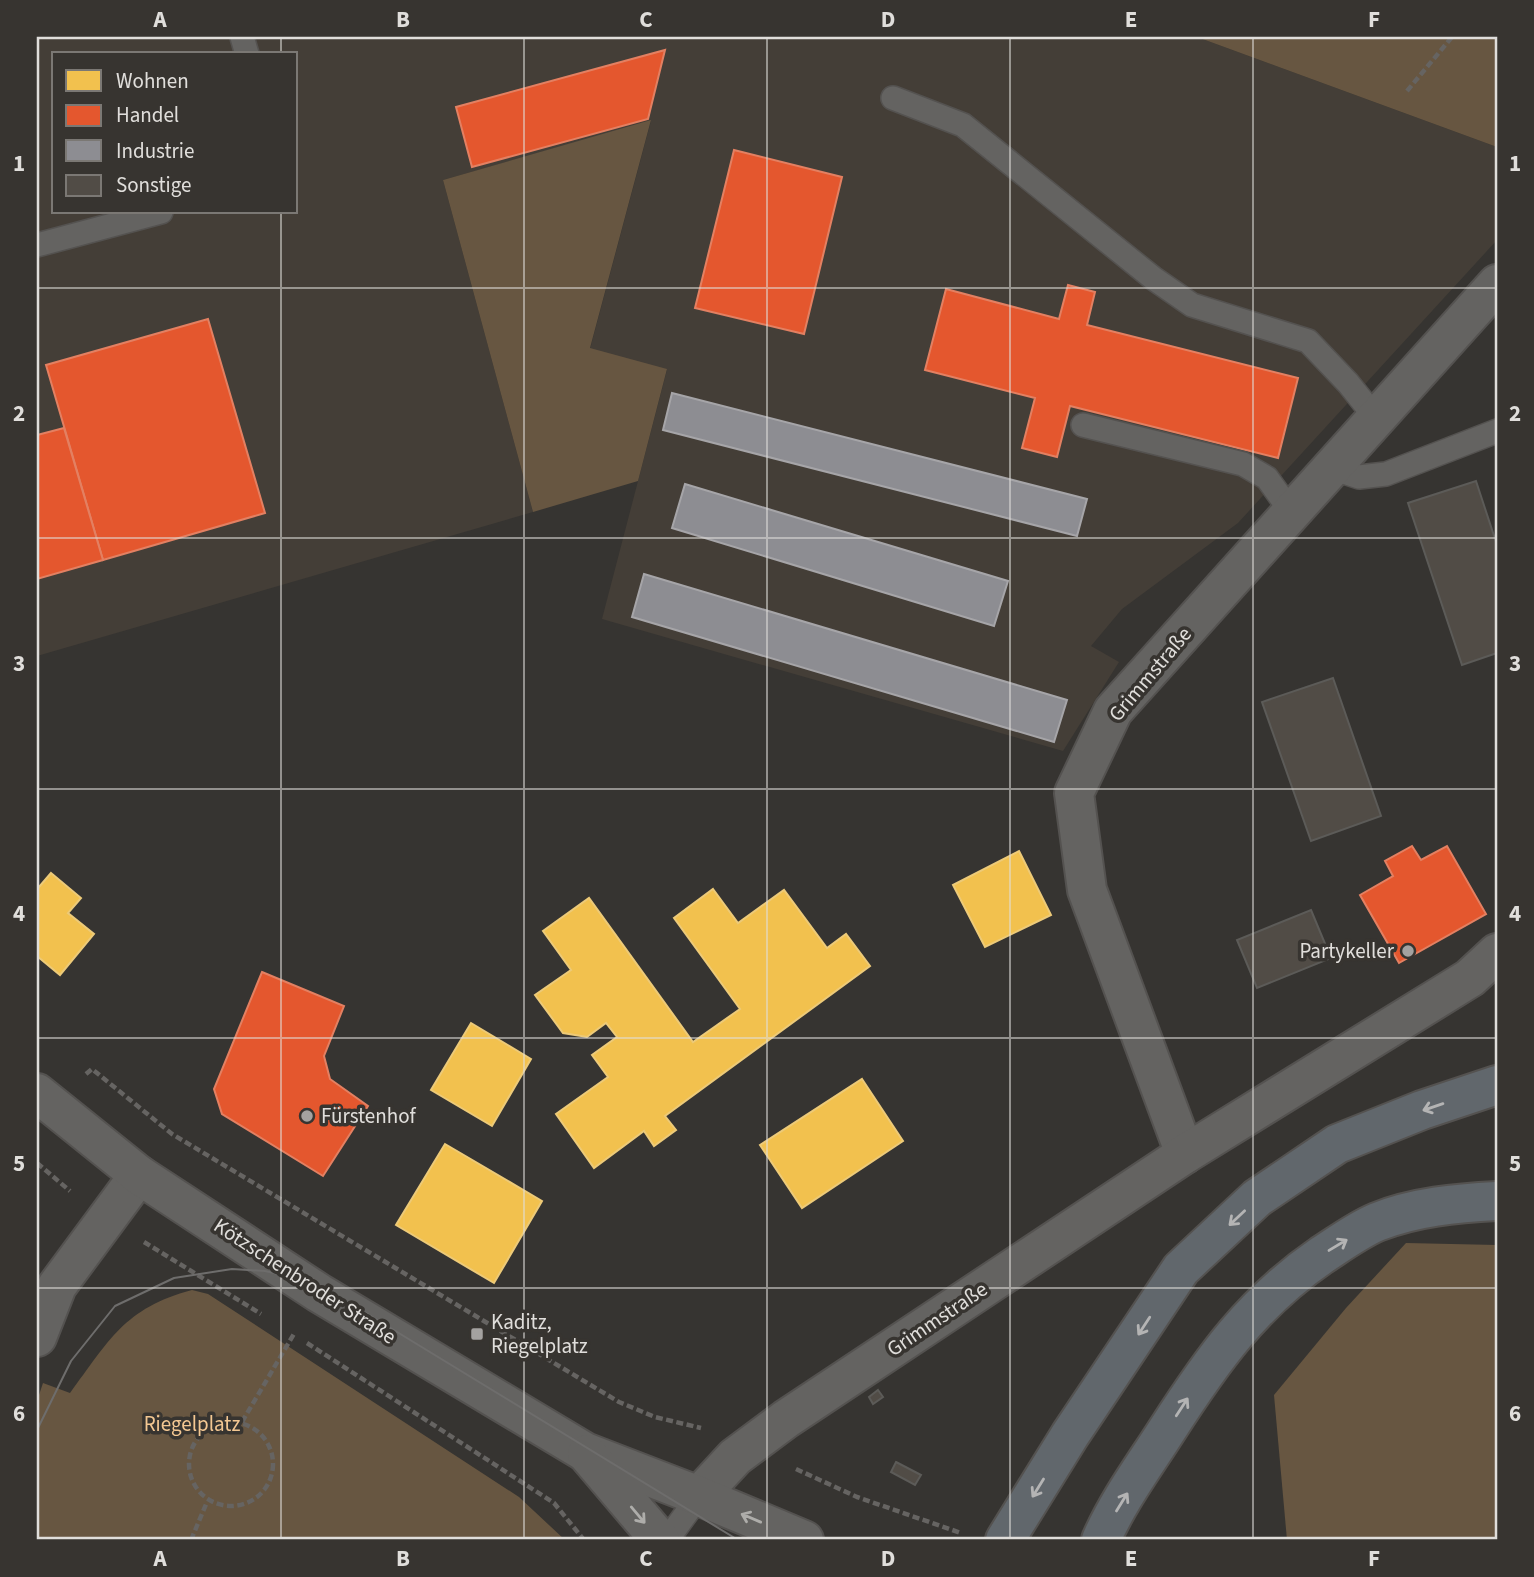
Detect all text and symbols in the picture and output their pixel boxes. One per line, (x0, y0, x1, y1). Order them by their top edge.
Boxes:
text: A (152, 3, 167, 36)
text: B (396, 3, 410, 36)
text: C (639, 3, 653, 36)
text: D (881, 3, 895, 36)
text: E (1125, 3, 1137, 36)
text: F (1368, 3, 1380, 36)
legend (52, 52, 298, 214)
text: Wohnen (116, 66, 189, 96)
text: Handel (116, 100, 179, 130)
text: Industrie (116, 136, 194, 166)
text: 1 (13, 147, 25, 180)
text: 1 (1509, 147, 1521, 180)
text: Sonstige (116, 170, 191, 200)
text: 2 (13, 397, 25, 430)
text: 2 (1509, 397, 1521, 430)
street label: Grimmstraße (1101, 620, 1199, 728)
text: 3 (13, 647, 25, 680)
text: 3 (1509, 647, 1521, 680)
text: 4 (13, 897, 25, 930)
text: 4 (1509, 897, 1521, 930)
place label: Partykeller (1299, 936, 1395, 966)
marker: Partykeller (1400, 943, 1416, 959)
place label: Fürstenhof (321, 1101, 417, 1131)
one-way arrow (1422, 1102, 1444, 1114)
marker: Fürstenhof (299, 1108, 315, 1124)
text: 5 (13, 1147, 25, 1180)
text: 5 (1509, 1147, 1521, 1180)
one-way arrow (1229, 1209, 1246, 1226)
street label: Kötzschenbroder Straße (208, 1211, 402, 1351)
one-way arrow (1328, 1237, 1348, 1251)
street label: Grimmstraße (881, 1274, 993, 1364)
place label: Kaditz, Riegelplatz (491, 1307, 588, 1361)
one-way arrow (1137, 1316, 1151, 1336)
marker: Kaditz, Riegelplatz (469, 1326, 485, 1342)
text: 6 (13, 1397, 25, 1430)
one-way arrow (1176, 1397, 1190, 1417)
text: 6 (1509, 1397, 1521, 1430)
park label: Riegelplatz (144, 1409, 240, 1439)
one-way arrow (1030, 1477, 1044, 1497)
one-way arrow (1116, 1492, 1130, 1512)
one-way arrow (630, 1506, 646, 1524)
one-way arrow (741, 1511, 763, 1524)
text: A (152, 1542, 167, 1575)
text: B (396, 1542, 410, 1575)
text: C (639, 1542, 653, 1575)
text: D (881, 1542, 895, 1575)
text: E (1125, 1542, 1137, 1575)
text: F (1368, 1542, 1380, 1575)

